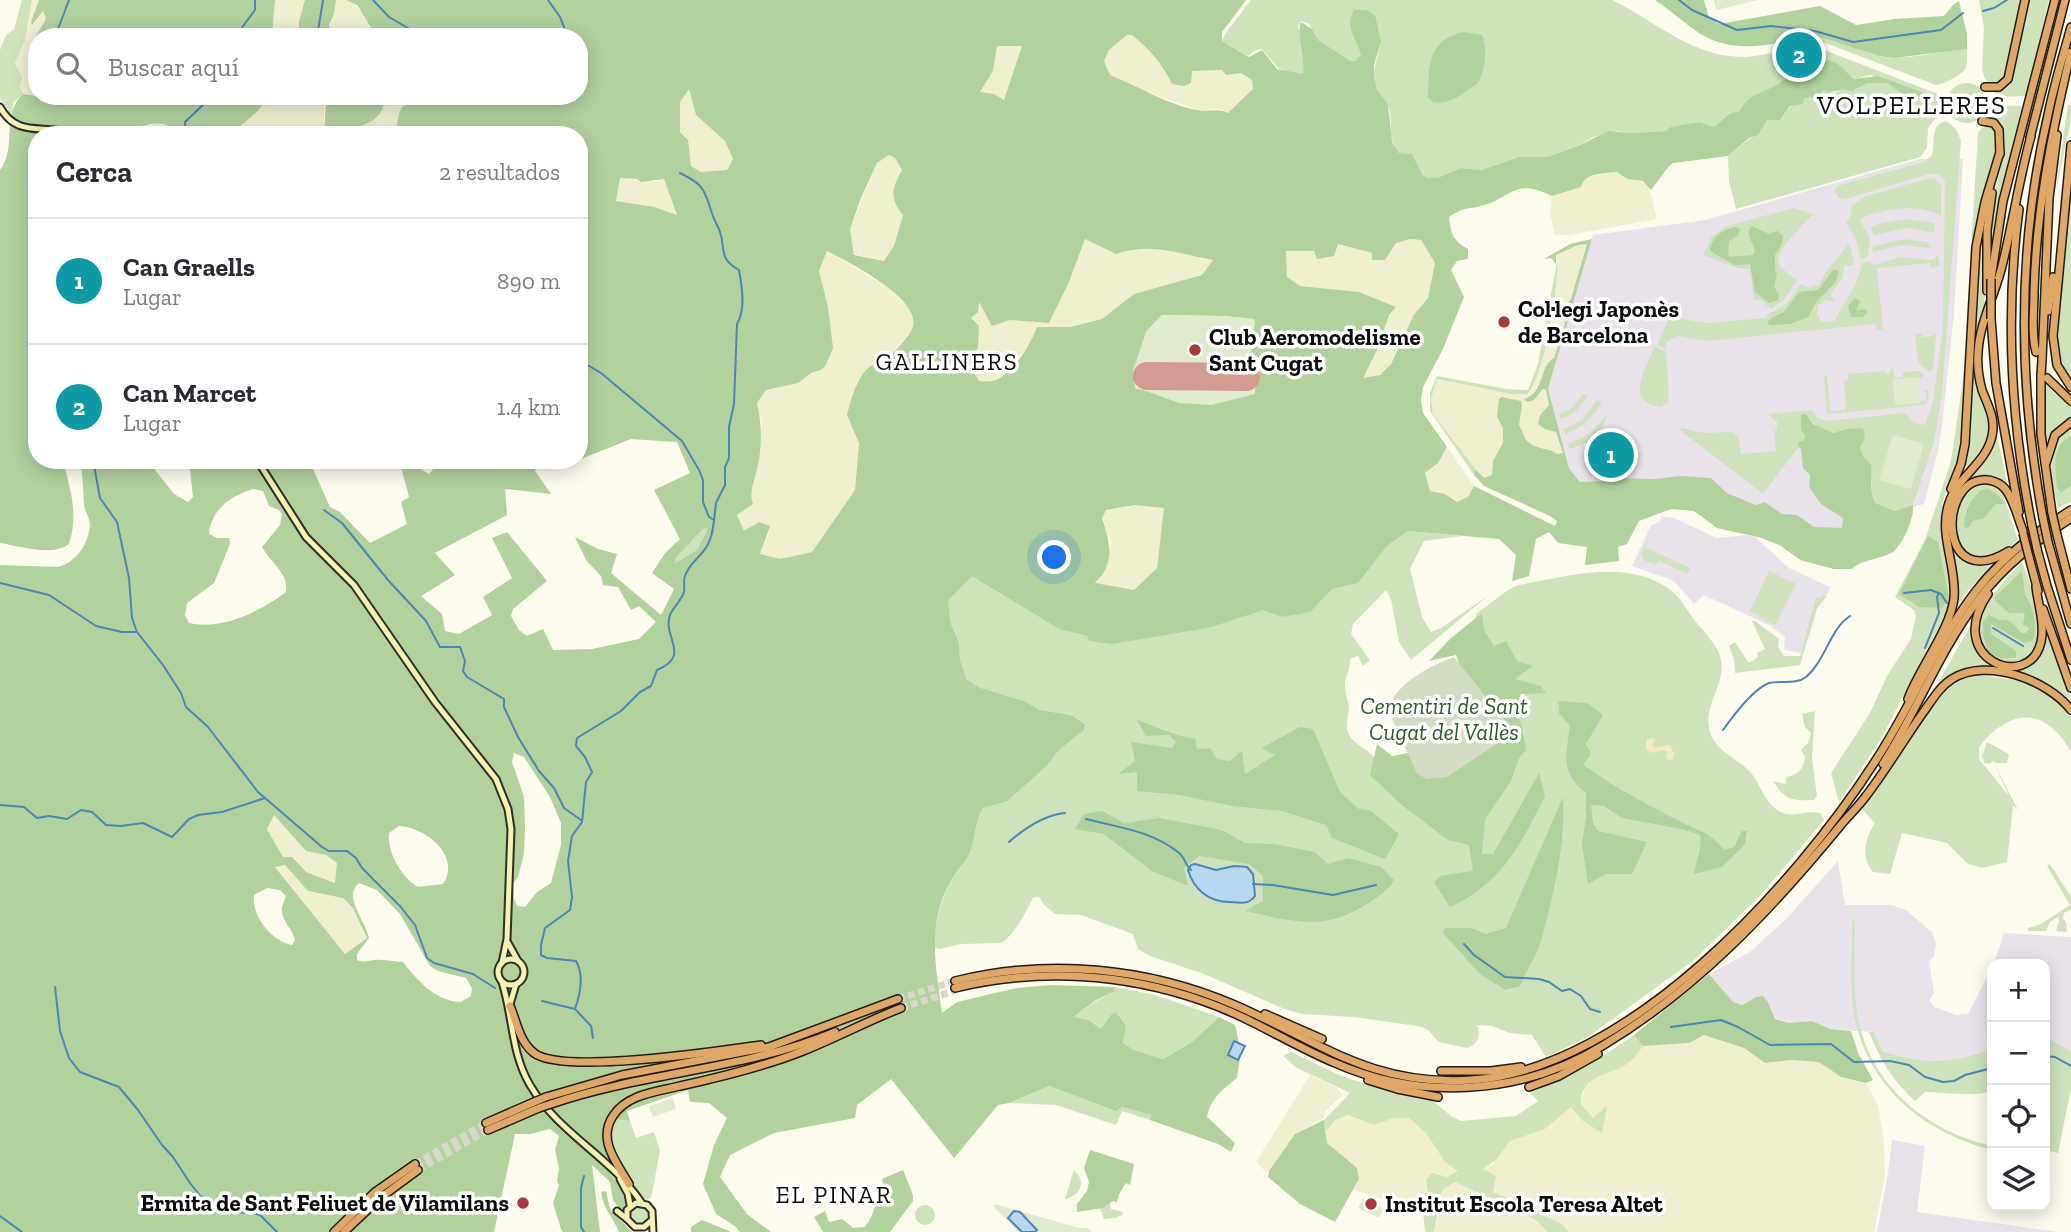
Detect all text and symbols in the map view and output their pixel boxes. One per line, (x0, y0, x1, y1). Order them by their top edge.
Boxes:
search box (28, 28, 588, 105)
pin: 2 (1776, 29, 1822, 81)
icon: search (52, 48, 90, 86)
text: Buscar aquí (108, 51, 239, 83)
district label: VOLPELLERES (1816, 89, 2007, 121)
text: Cerca (56, 154, 132, 190)
text: 2 resultados (439, 158, 560, 186)
text: Can Graells (123, 251, 255, 283)
text: 1 (74, 267, 84, 295)
text: 890 m (497, 267, 560, 295)
text: Lugar (123, 283, 182, 311)
place label: Col·legi Japonès de Barcelona (1518, 295, 1679, 349)
marker: Col·legi Japonès de Barcelona (1496, 314, 1512, 330)
place label: Club Aeromodelisme Sant Cugat (1209, 323, 1421, 377)
marker: Club Aeromodelisme Sant Cugat (1187, 342, 1203, 358)
district label: GALLINERS (875, 347, 1019, 376)
text: Can Marcet (123, 377, 256, 409)
text: 2 (73, 393, 85, 421)
text: 1.4 km (497, 393, 560, 421)
text: Lugar (123, 409, 182, 437)
pin: 1 (1588, 429, 1634, 481)
your location (1037, 540, 1071, 574)
park label: Cementiri de Sant Cugat del Vallès (1360, 692, 1528, 746)
map controls (1987, 959, 2050, 1211)
button: + (1987, 959, 2050, 1022)
button: − (1987, 1022, 2050, 1085)
button: locate (1987, 1085, 2050, 1148)
button: layers (1987, 1148, 2050, 1211)
district label: EL PINAR (776, 1180, 893, 1209)
place label: Ermita de Sant Feliuet de Vilamilans (140, 1189, 509, 1217)
place label: Institut Escola Teresa Altet (1385, 1190, 1664, 1218)
marker: Ermita de Sant Feliuet de Vilamilans (515, 1195, 531, 1211)
marker: Institut Escola Teresa Altet (1363, 1196, 1379, 1212)

